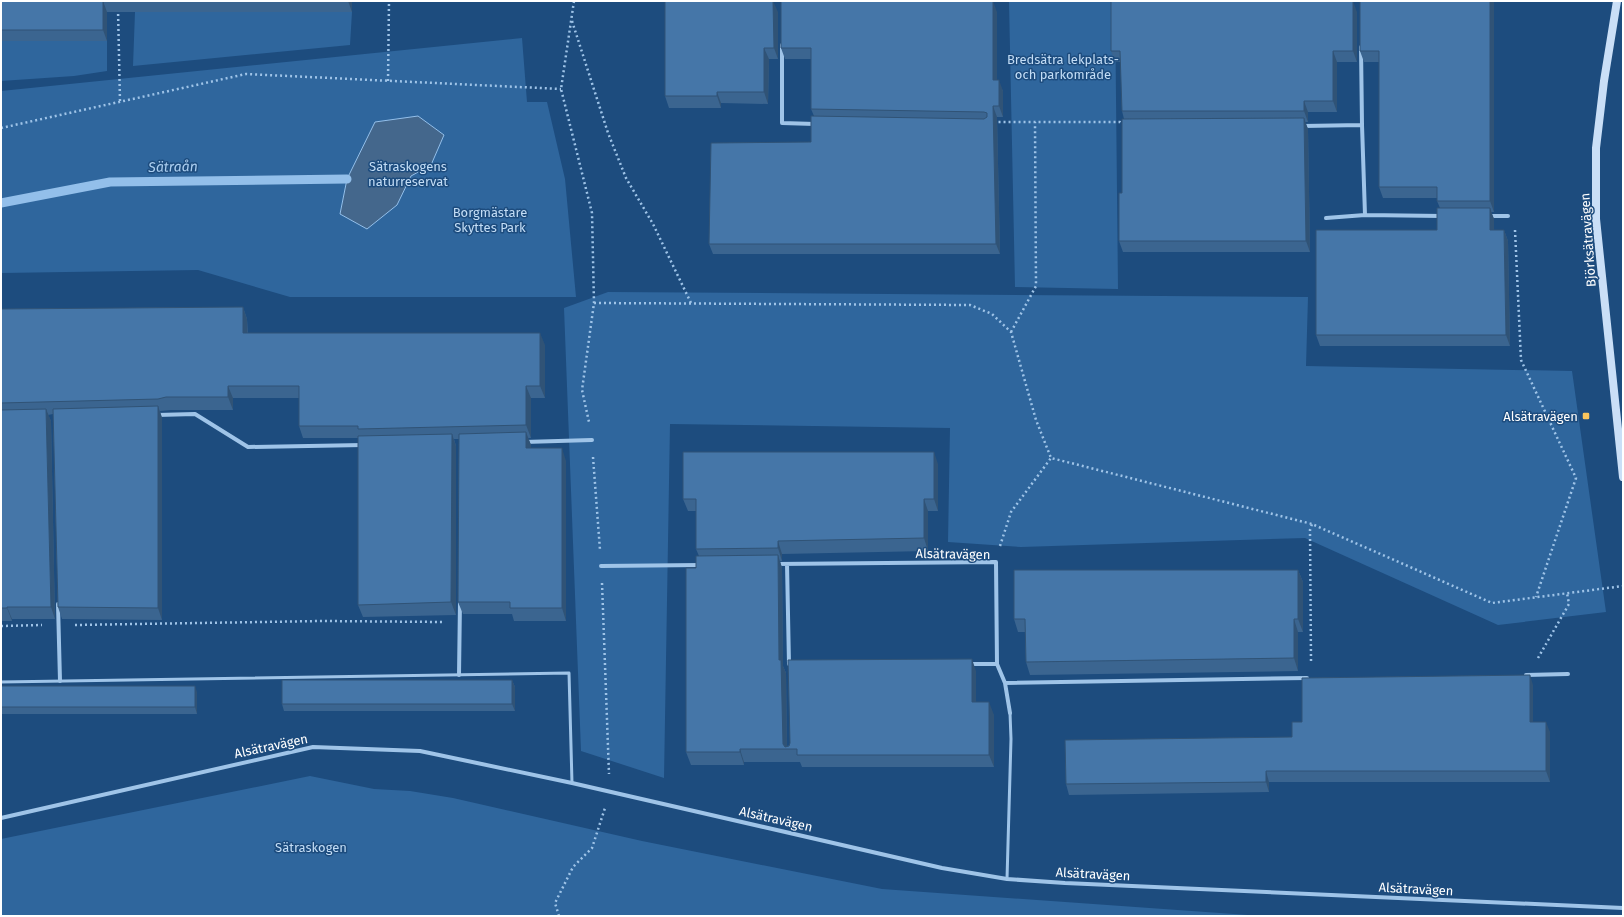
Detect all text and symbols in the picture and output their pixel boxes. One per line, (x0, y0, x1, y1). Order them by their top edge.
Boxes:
park label: Bredsätra lekplats- och parkområde (1007, 52, 1119, 82)
water label: Sätraån (147, 158, 198, 176)
park label: Sätraskogens naturreservat (368, 159, 448, 189)
street label: Björksätravägen (1577, 192, 1599, 288)
park label: Borgmästare Skyttes Park (453, 205, 527, 235)
place label: Alsätravägen (1503, 409, 1578, 424)
marker: Alsätravägen (1581, 411, 1591, 421)
street label: Alsätravägen (915, 546, 991, 562)
street label: Alsätravägen (233, 731, 309, 761)
street label: Alsätravägen (738, 803, 814, 835)
park label: Sätraskogen (275, 840, 347, 855)
street label: Alsätravägen (1055, 865, 1131, 883)
street label: Alsätravägen (1378, 880, 1454, 898)

